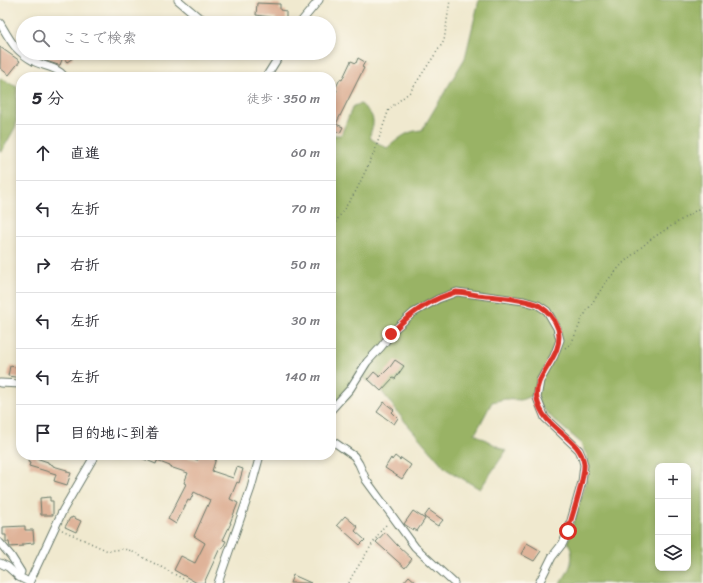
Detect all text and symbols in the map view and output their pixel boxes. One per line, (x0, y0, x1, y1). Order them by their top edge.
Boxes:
search box (16, 16, 336, 60)
text: ここで検索 (62, 25, 137, 51)
icon: search (30, 27, 52, 49)
text: 5 分 (32, 83, 64, 113)
text: 徒歩 · 350 m (247, 87, 320, 110)
text: 直進 (70, 140, 100, 166)
text: 60 m (291, 141, 320, 164)
icon: ahead (32, 142, 54, 164)
text: 左折 (70, 196, 100, 222)
text: 70 m (291, 197, 320, 220)
icon: left (32, 198, 54, 220)
text: 右折 (70, 252, 100, 278)
text: 50 m (290, 253, 320, 276)
icon: right (32, 254, 54, 276)
text: 左折 (70, 308, 100, 334)
text: 30 m (291, 309, 320, 332)
icon: left (32, 310, 54, 332)
route end (382, 325, 400, 343)
text: 左折 (70, 364, 100, 390)
text: 140 m (285, 365, 320, 388)
icon: left (32, 366, 54, 388)
text: 目的地に到着 (70, 420, 160, 446)
icon: arrive (32, 422, 54, 444)
map controls (655, 463, 691, 571)
button: + (655, 463, 691, 499)
button: − (655, 499, 691, 535)
route start (559, 522, 577, 540)
button: layers (655, 535, 691, 571)

